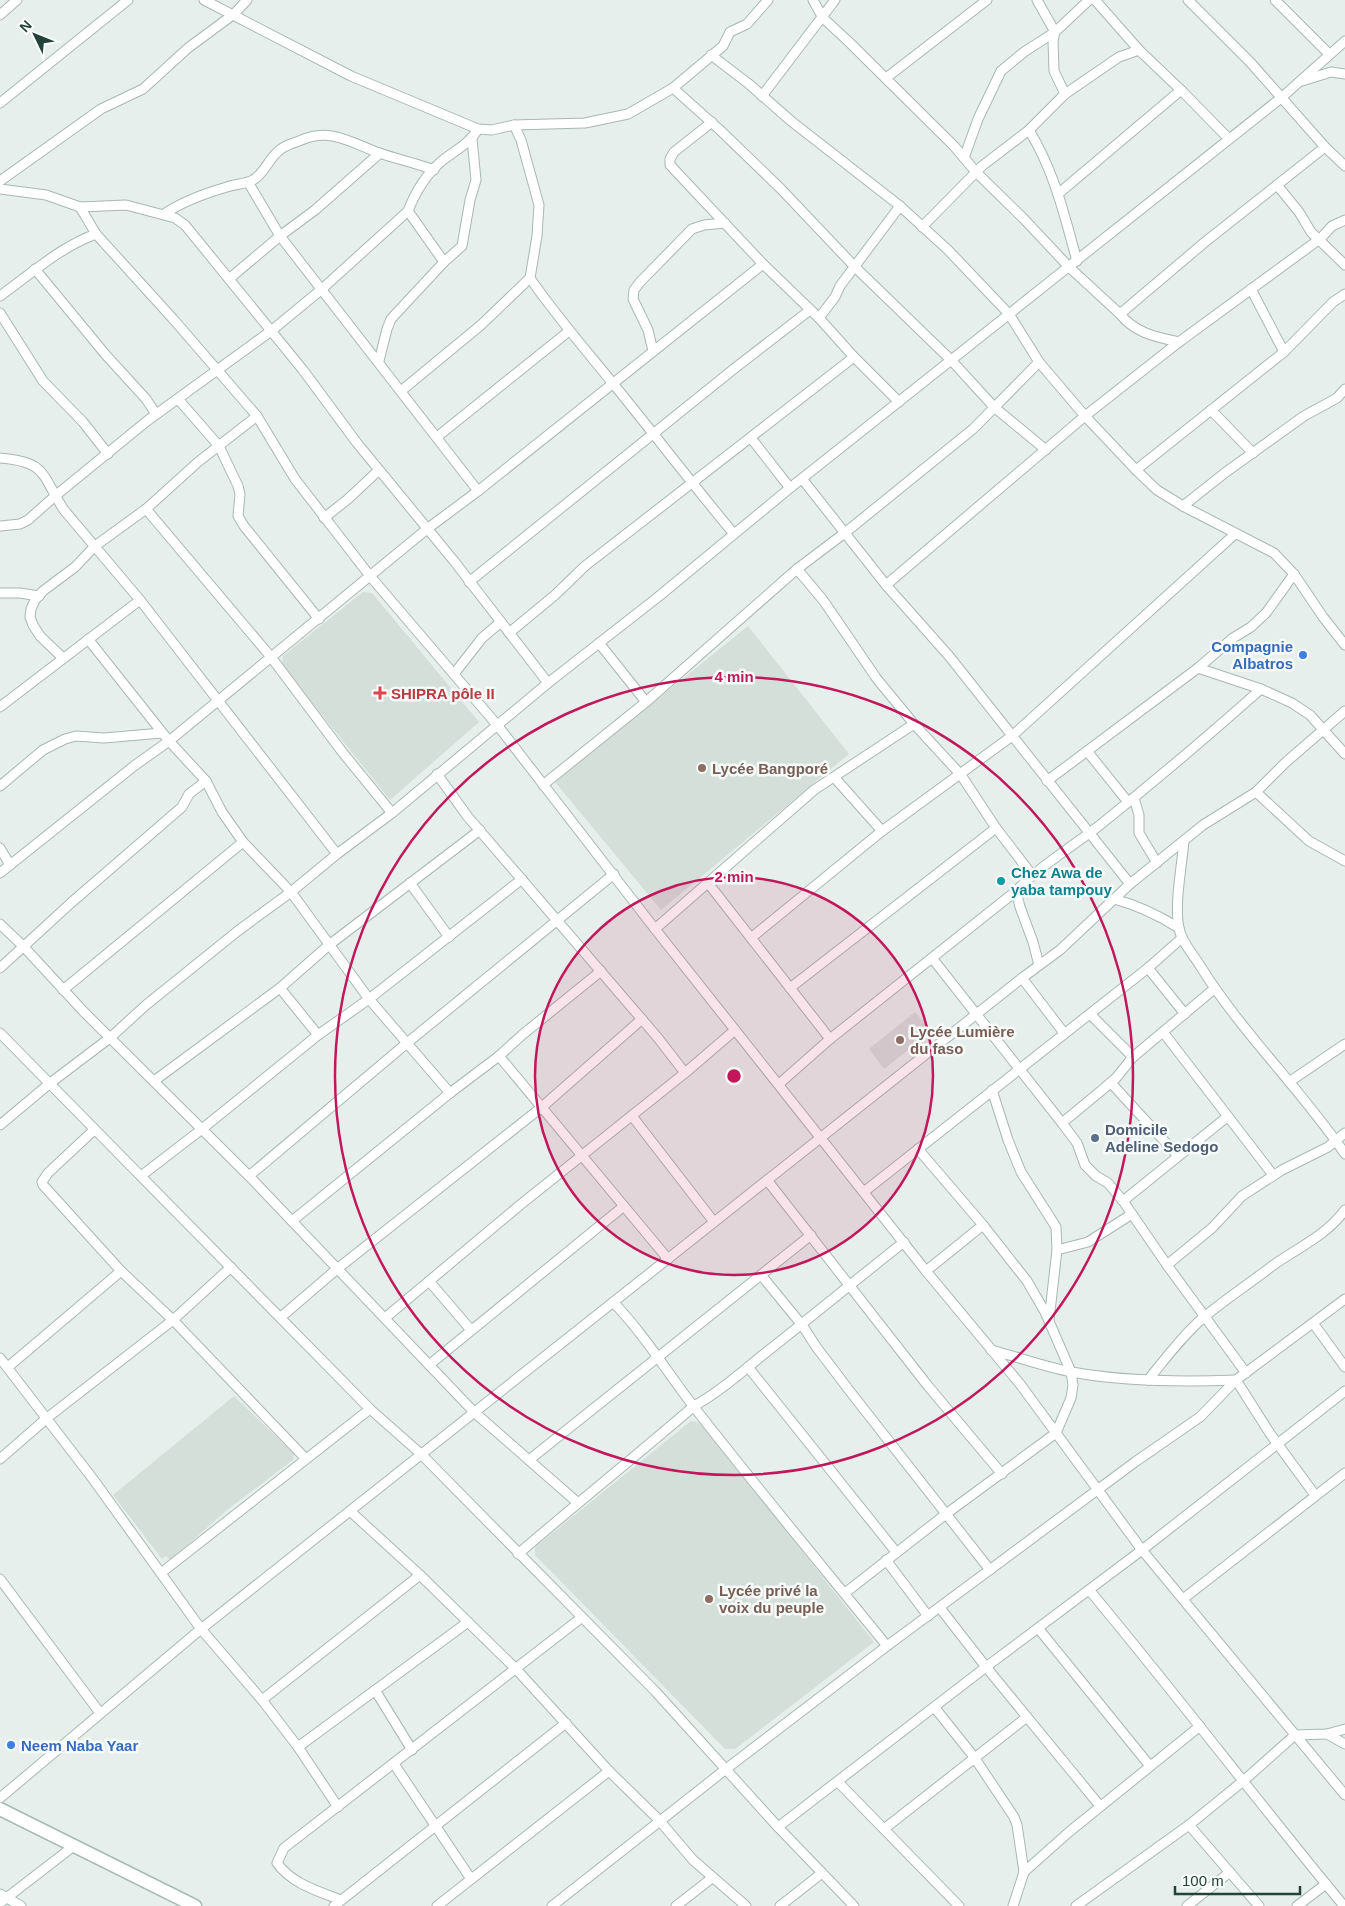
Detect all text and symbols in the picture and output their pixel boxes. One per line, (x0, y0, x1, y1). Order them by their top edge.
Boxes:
north arrow (10, 10, 60, 60)
text: N (16, 17, 35, 35)
place label: Compagnie Albatros (1211, 638, 1293, 672)
marker: Compagnie Albatros (1297, 649, 1309, 661)
text: 4 min (714, 668, 754, 685)
place label: SHIPRA pôle II (391, 685, 495, 702)
marker: SHIPRA pôle II (373, 686, 387, 700)
place label: Lycée Bangporé (712, 760, 828, 777)
marker: Lycée Bangporé (696, 762, 708, 774)
place label: Chez Awa de yaba tampouy (1011, 864, 1113, 898)
text: 2 min (714, 868, 754, 885)
marker: Chez Awa de yaba tampouy (995, 875, 1007, 887)
place label: Lycée Lumière du faso (910, 1023, 1015, 1057)
marker: Lycée Lumière du faso (894, 1034, 906, 1046)
centre of rings (725, 1067, 743, 1085)
place label: Domicile Adeline Sedogo (1105, 1121, 1218, 1155)
marker: Domicile Adeline Sedogo (1089, 1132, 1101, 1144)
place label: Lycée privé la voix du peuple (719, 1582, 824, 1616)
marker: Lycée privé la voix du peuple (703, 1593, 715, 1605)
place label: Neem Naba Yaar (21, 1737, 138, 1754)
marker: Neem Naba Yaar (5, 1739, 17, 1751)
scale bar (1175, 1864, 1300, 1896)
text: 100 m (1182, 1872, 1224, 1889)

